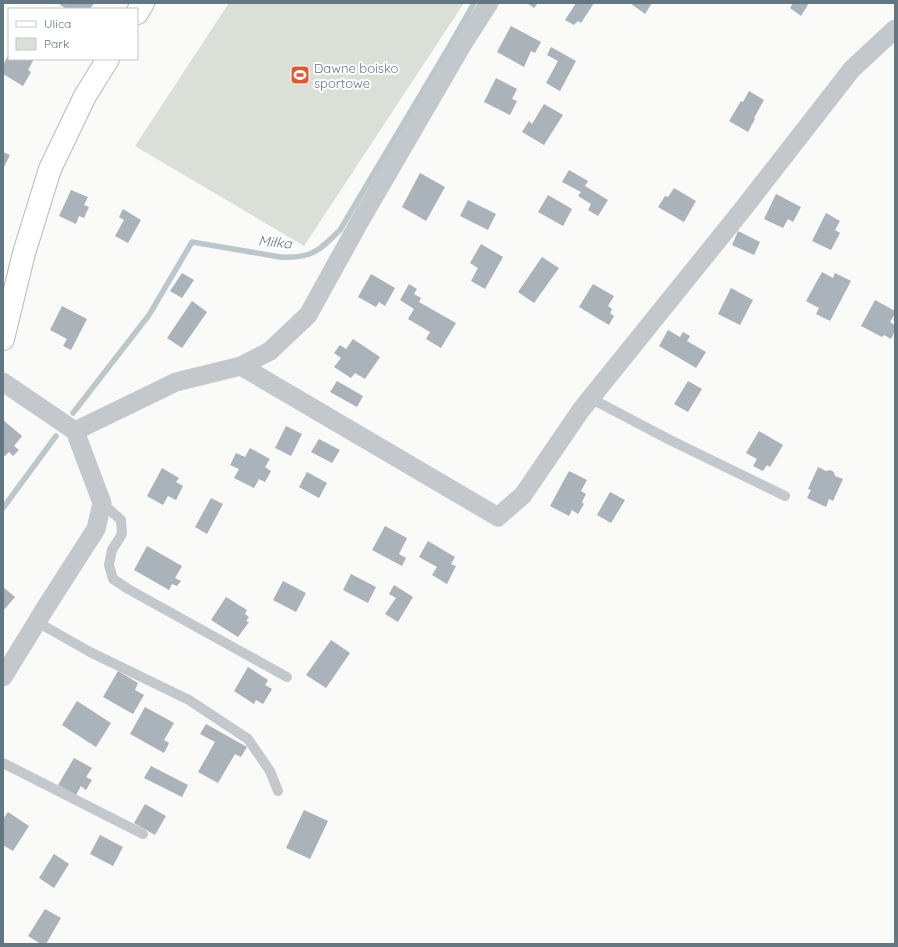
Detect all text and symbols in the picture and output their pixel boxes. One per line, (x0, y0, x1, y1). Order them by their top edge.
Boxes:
legend (8, 8, 138, 60)
text: Ulica (44, 16, 71, 31)
text: Park (44, 36, 69, 51)
place label: Dawne boisko sportowe (314, 60, 399, 91)
sports icon: Dawne boisko sportowe (289, 64, 311, 86)
water label: Miłka (257, 231, 294, 253)

